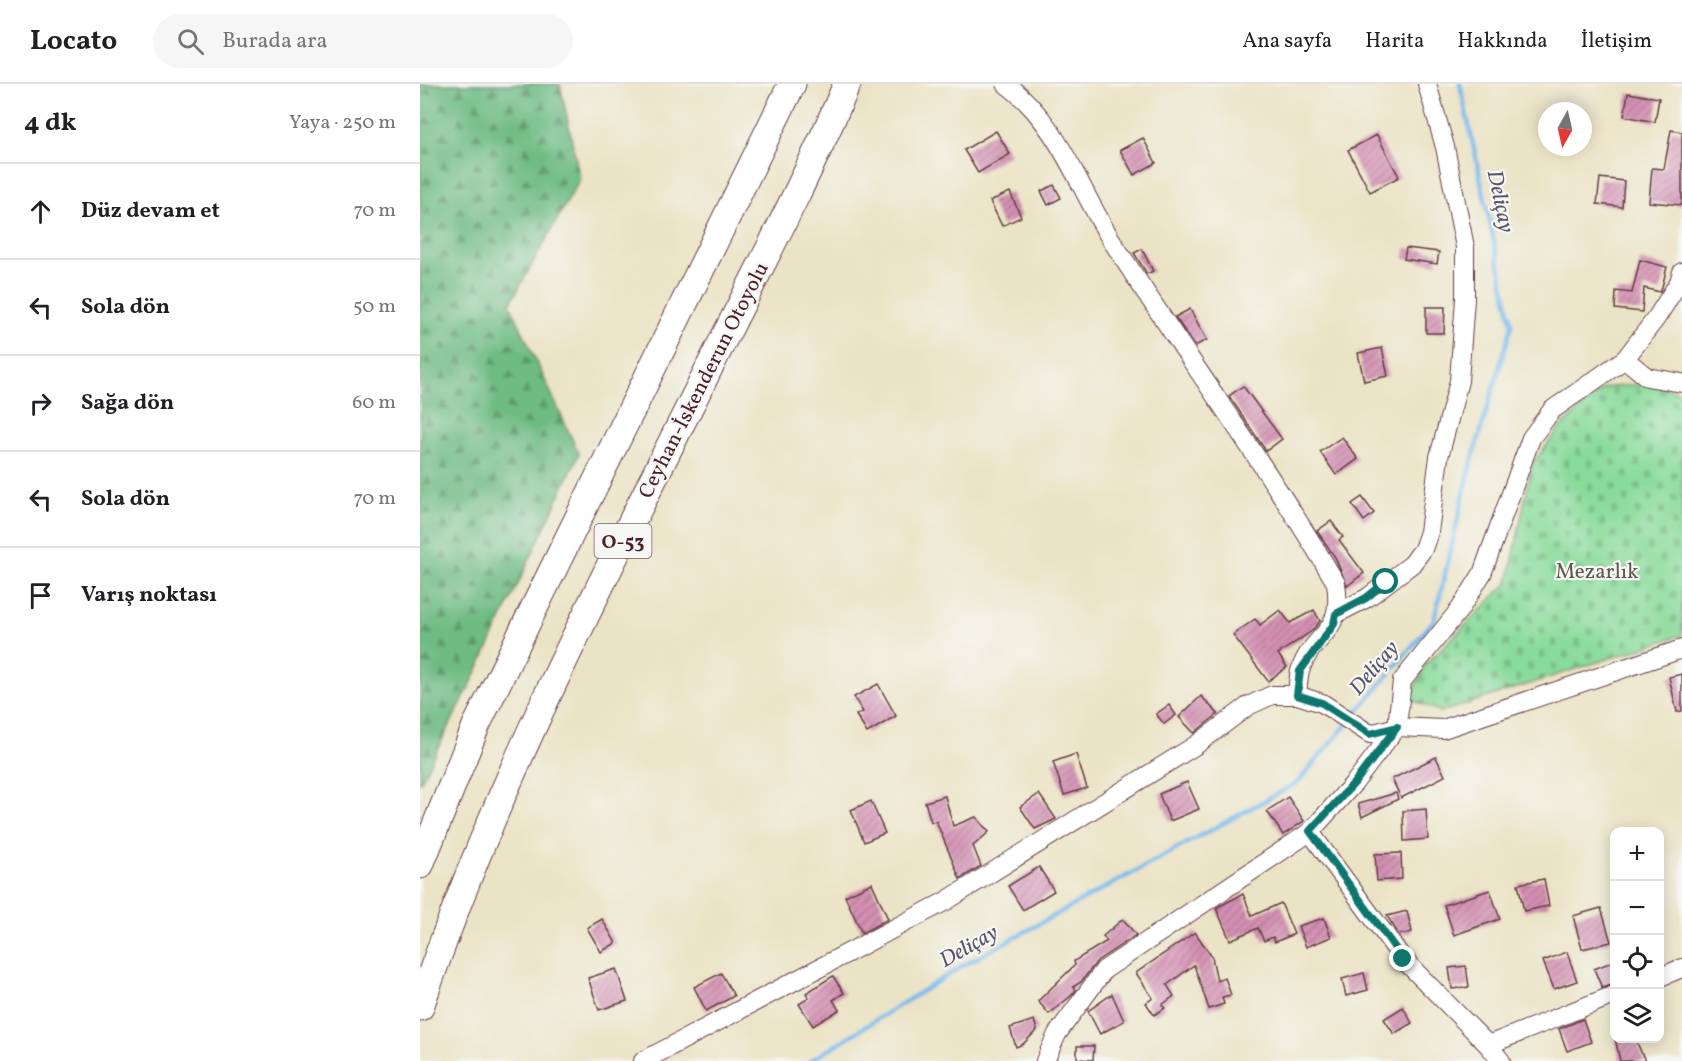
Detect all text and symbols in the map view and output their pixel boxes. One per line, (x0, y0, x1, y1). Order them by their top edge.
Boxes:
search box (153, 14, 573, 68)
text: Locato (30, 22, 117, 61)
icon: search (174, 25, 207, 58)
text: Burada ara (222, 26, 327, 57)
text: Ana sayfa (1242, 27, 1332, 56)
text: Harita (1365, 27, 1424, 56)
text: Hakkında (1457, 27, 1548, 56)
text: İletişim (1581, 27, 1652, 56)
north arrow (1538, 102, 1592, 156)
text: 4 dk (24, 105, 77, 141)
text: Yaya · 250 m (289, 109, 396, 137)
water label: Deliçay (1478, 167, 1521, 236)
icon: ahead (24, 195, 57, 228)
text: Düz devam et (81, 196, 220, 227)
text: 70 m (353, 197, 396, 225)
street label: Ceyhan-İskenderun Otoyolu (632, 258, 777, 504)
icon: left (24, 291, 57, 324)
text: Sola dön (81, 292, 170, 323)
text: 50 m (353, 293, 396, 321)
icon: right (24, 387, 57, 420)
text: Sağa dön (81, 388, 174, 419)
text: 60 m (352, 389, 396, 417)
icon: left (24, 483, 57, 516)
text: Sola dön (81, 484, 170, 515)
text: 70 m (353, 485, 396, 513)
road number: O-53 (594, 524, 652, 558)
park label: Mezarlık (1556, 558, 1639, 587)
route start (1372, 568, 1398, 594)
icon: arrive (24, 579, 57, 612)
text: Varış noktası (81, 580, 217, 611)
water label: Deliçay (1343, 634, 1407, 703)
map controls (1610, 827, 1664, 1043)
button: + (1610, 827, 1664, 881)
button: − (1610, 881, 1664, 935)
water label: Deliçay (934, 918, 1005, 976)
button: locate (1610, 935, 1664, 989)
route end (1389, 945, 1415, 971)
button: layers (1610, 989, 1664, 1043)

